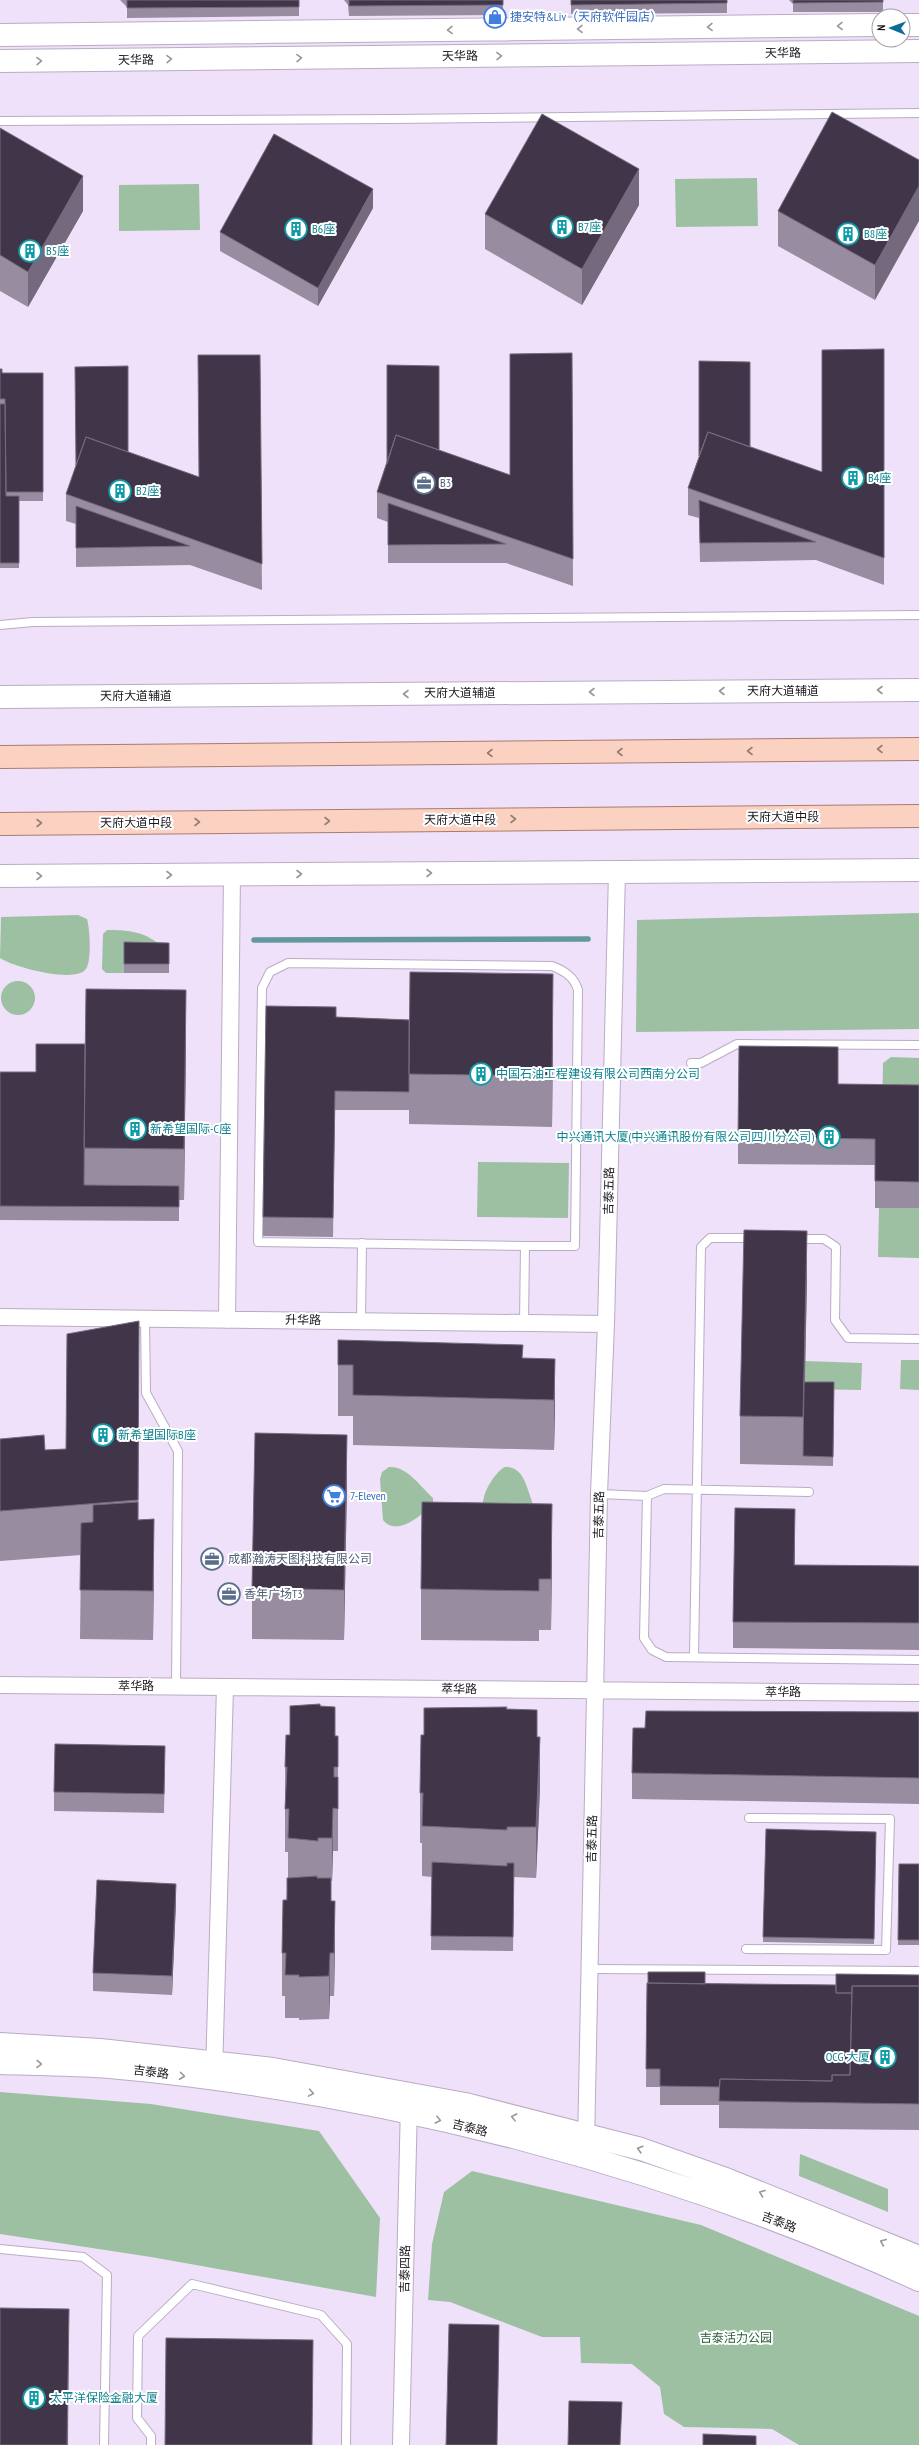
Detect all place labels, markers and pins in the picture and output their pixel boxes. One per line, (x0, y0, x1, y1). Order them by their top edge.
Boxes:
shop icon: 捷安特&Liv（天府软件园店） (482, 4, 508, 30)
place label: 捷安特&Liv（天府软件园店） (510, 9, 662, 24)
building icon: B7座 (549, 214, 575, 240)
building icon: B6座 (283, 216, 309, 242)
place label: B7座 (578, 219, 601, 234)
place label: B6座 (312, 221, 335, 236)
building icon: B8座 (835, 221, 861, 247)
place label: B8座 (864, 226, 887, 241)
building icon: B5座 (17, 238, 43, 264)
place label: B5座 (46, 243, 69, 258)
building icon: B4座 (840, 465, 866, 491)
office icon: B3 (411, 470, 437, 496)
place label: B4座 (868, 470, 891, 485)
place label: B3 (440, 475, 451, 490)
building icon: B2座 (107, 478, 133, 504)
place label: B2座 (136, 483, 159, 498)
building icon: 中国石油工程建设有限公司西南分公司 (468, 1061, 494, 1087)
place label: 中国石油工程建设有限公司西南分公司 (496, 1066, 700, 1081)
building icon: 新希望国际-C座 (122, 1116, 148, 1142)
place label: 新希望国际-C座 (150, 1121, 231, 1136)
building icon: 中兴通讯大厦(中兴通讯股份有限公司四川分公司) (816, 1124, 842, 1150)
place label: 中兴通讯大厦(中兴通讯股份有限公司四川分公司) (556, 1129, 814, 1144)
building icon: 新希望国际B座 (90, 1422, 116, 1448)
place label: 新希望国际B座 (118, 1427, 196, 1442)
supermarket icon: 7-Eleven (321, 1483, 347, 1509)
place label: 7-Eleven (350, 1488, 386, 1503)
office icon: 成都瀚涛天图科技有限公司 (199, 1546, 225, 1572)
place label: 成都瀚涛天图科技有限公司 (228, 1551, 372, 1566)
office icon: 香年广场T3 (216, 1581, 242, 1607)
place label: 香年广场T3 (244, 1586, 303, 1601)
building icon: OCG 大厦 (872, 2044, 898, 2070)
place label: OCG 大厦 (826, 2049, 870, 2064)
building icon: 太平洋保险金融大厦 (21, 2385, 47, 2411)
place label: 太平洋保险金融大厦 (50, 2390, 158, 2405)

